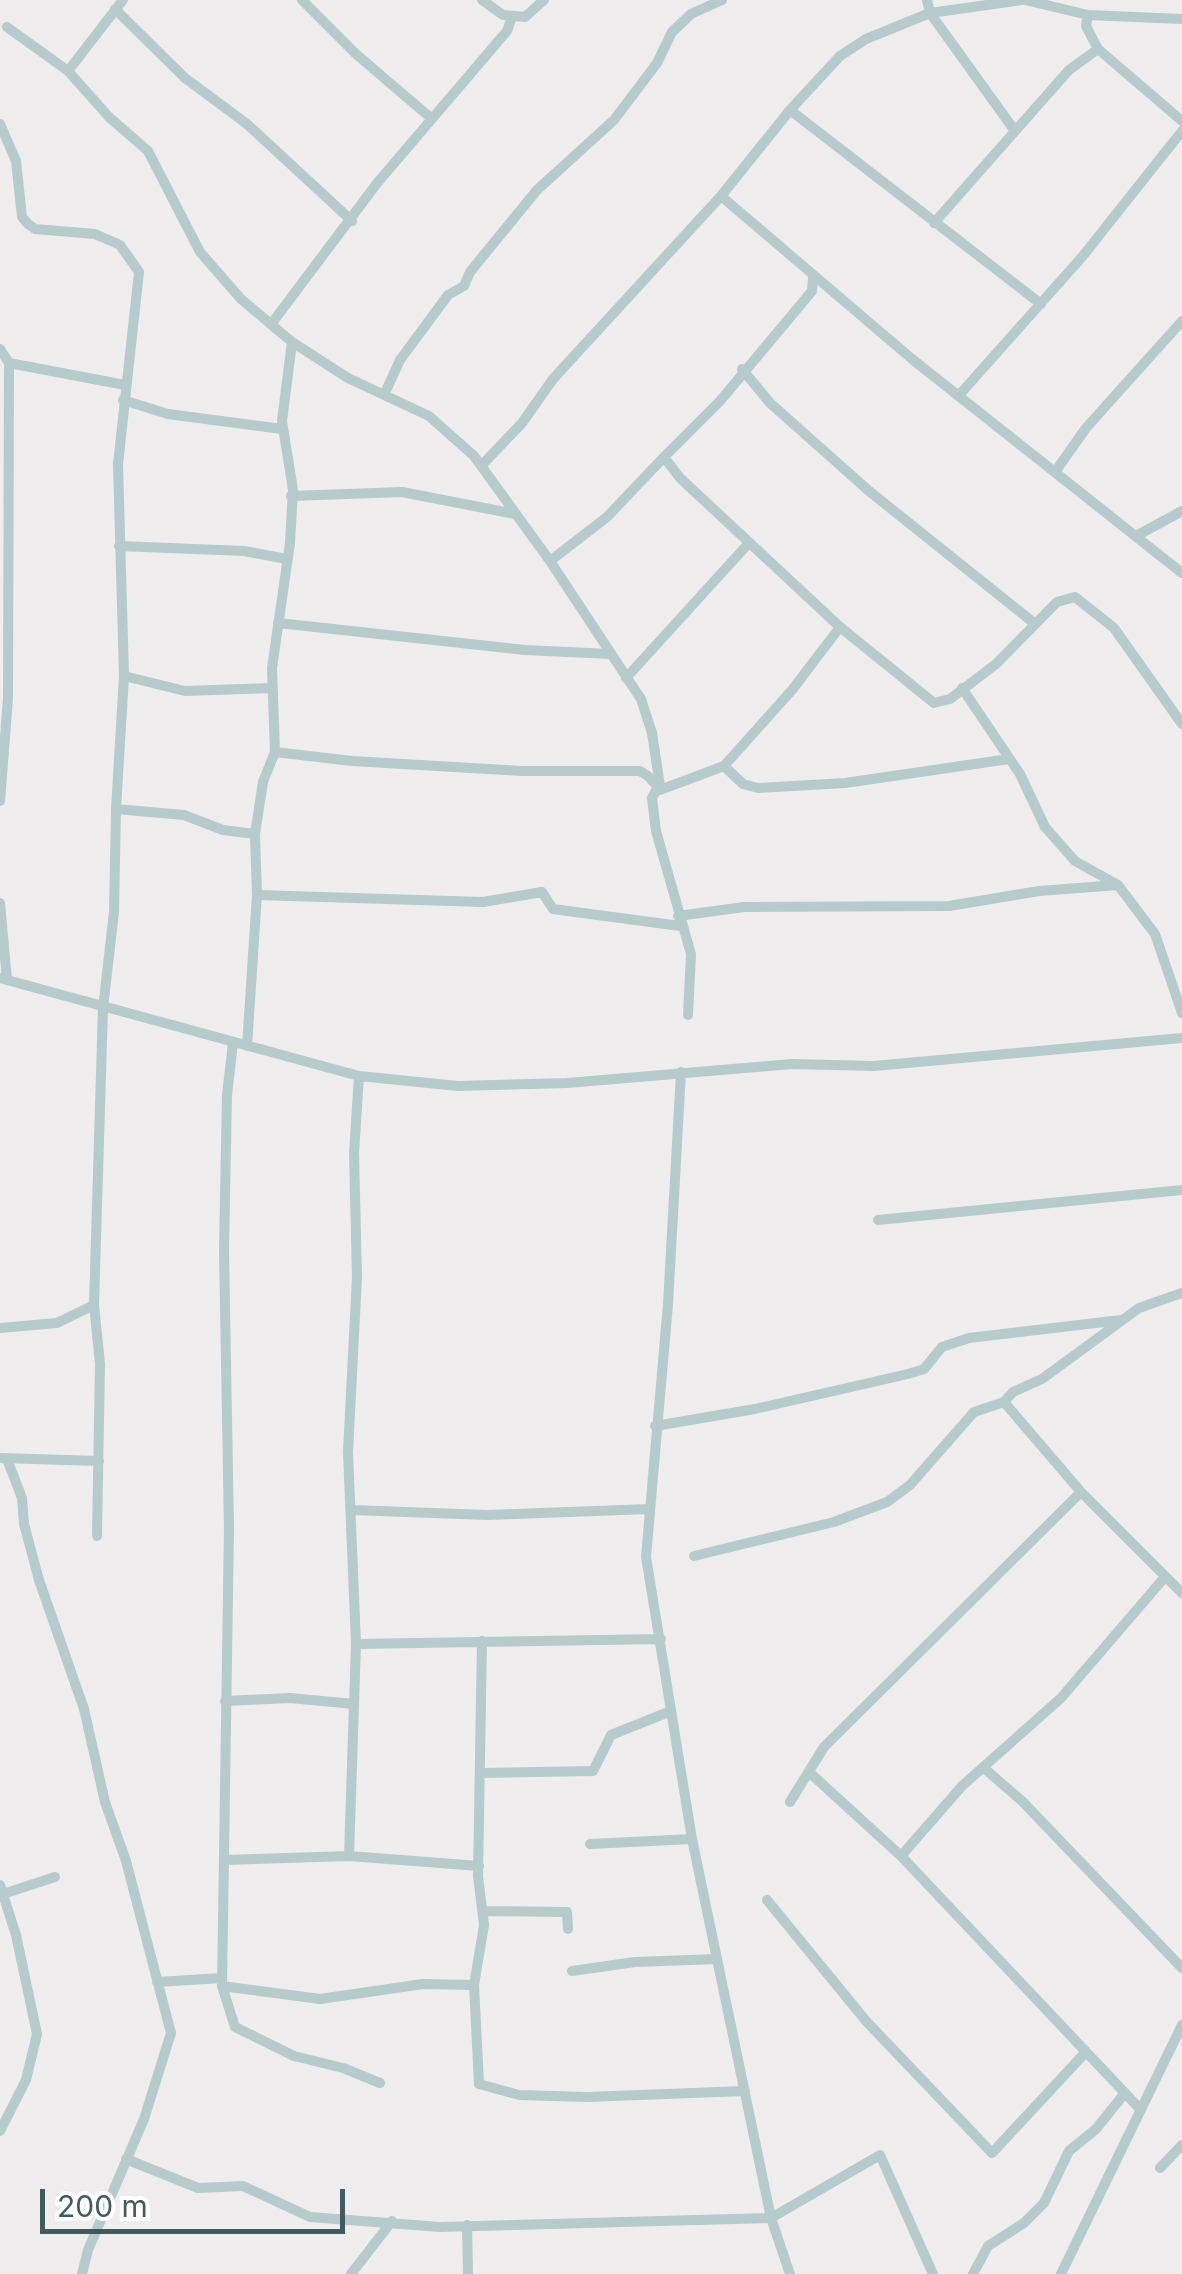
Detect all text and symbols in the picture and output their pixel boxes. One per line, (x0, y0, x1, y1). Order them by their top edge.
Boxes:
scale bar (45, 2169, 350, 2231)
text: 200 m (57, 2188, 148, 2224)

